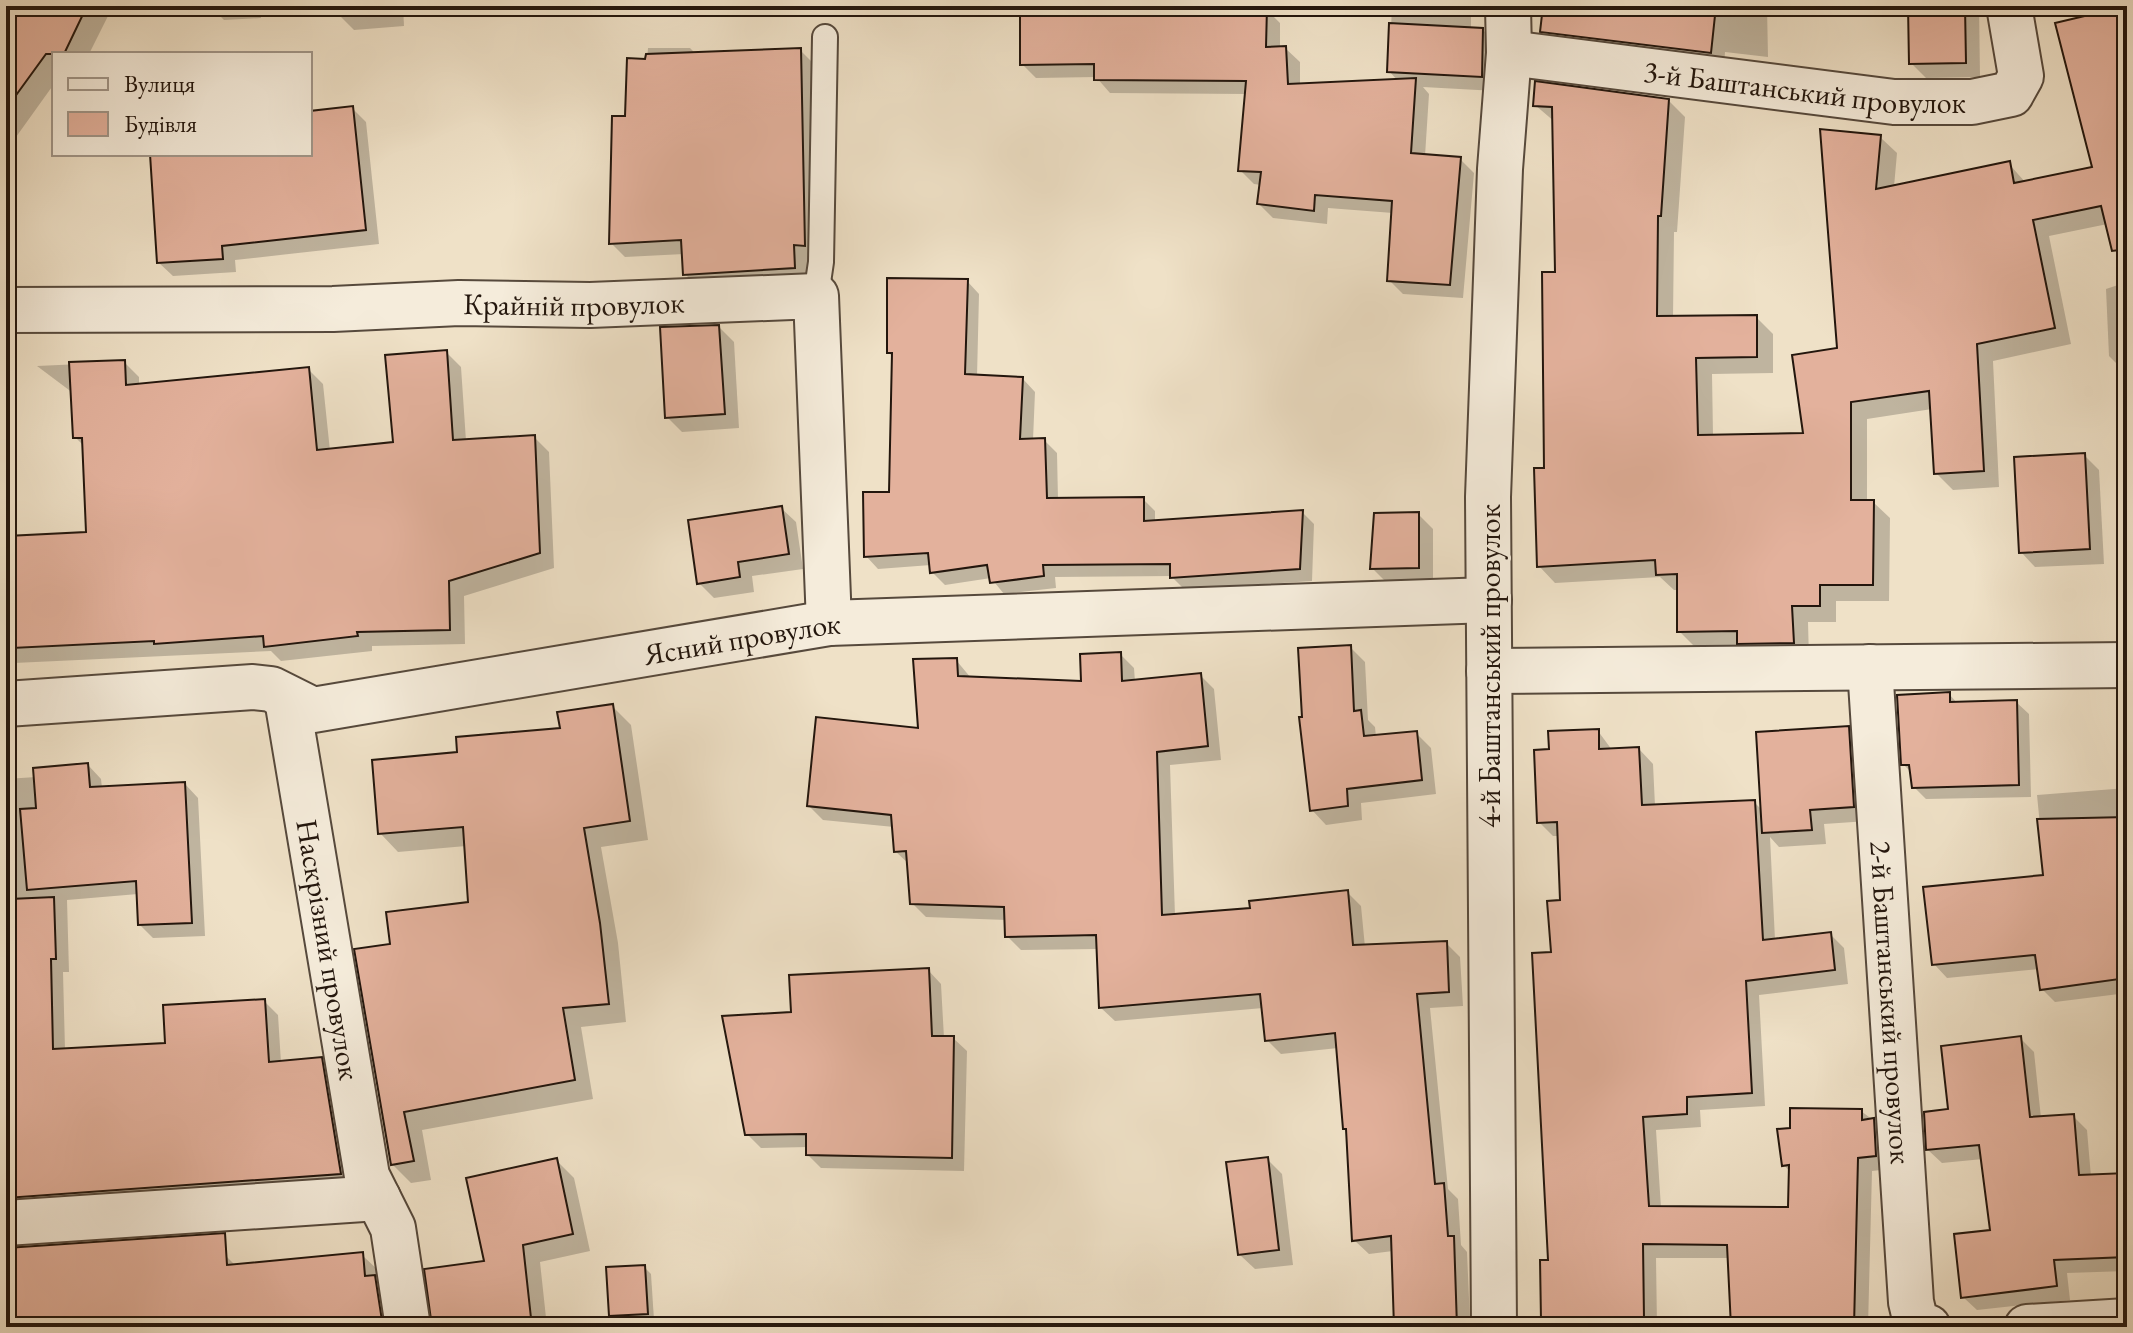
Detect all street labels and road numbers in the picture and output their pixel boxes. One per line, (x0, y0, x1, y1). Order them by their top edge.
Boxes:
street label: 3-й Баштанський провулок (1641, 51, 1966, 122)
street label: Крайній провулок (463, 282, 685, 325)
street label: 4-й Баштанський провулок (1470, 504, 1509, 828)
street label: Ясний провулок (640, 603, 841, 674)
street label: Наскрізний провулок (288, 816, 370, 1083)
street label: 2-й Баштанський провулок (1862, 839, 1922, 1165)

